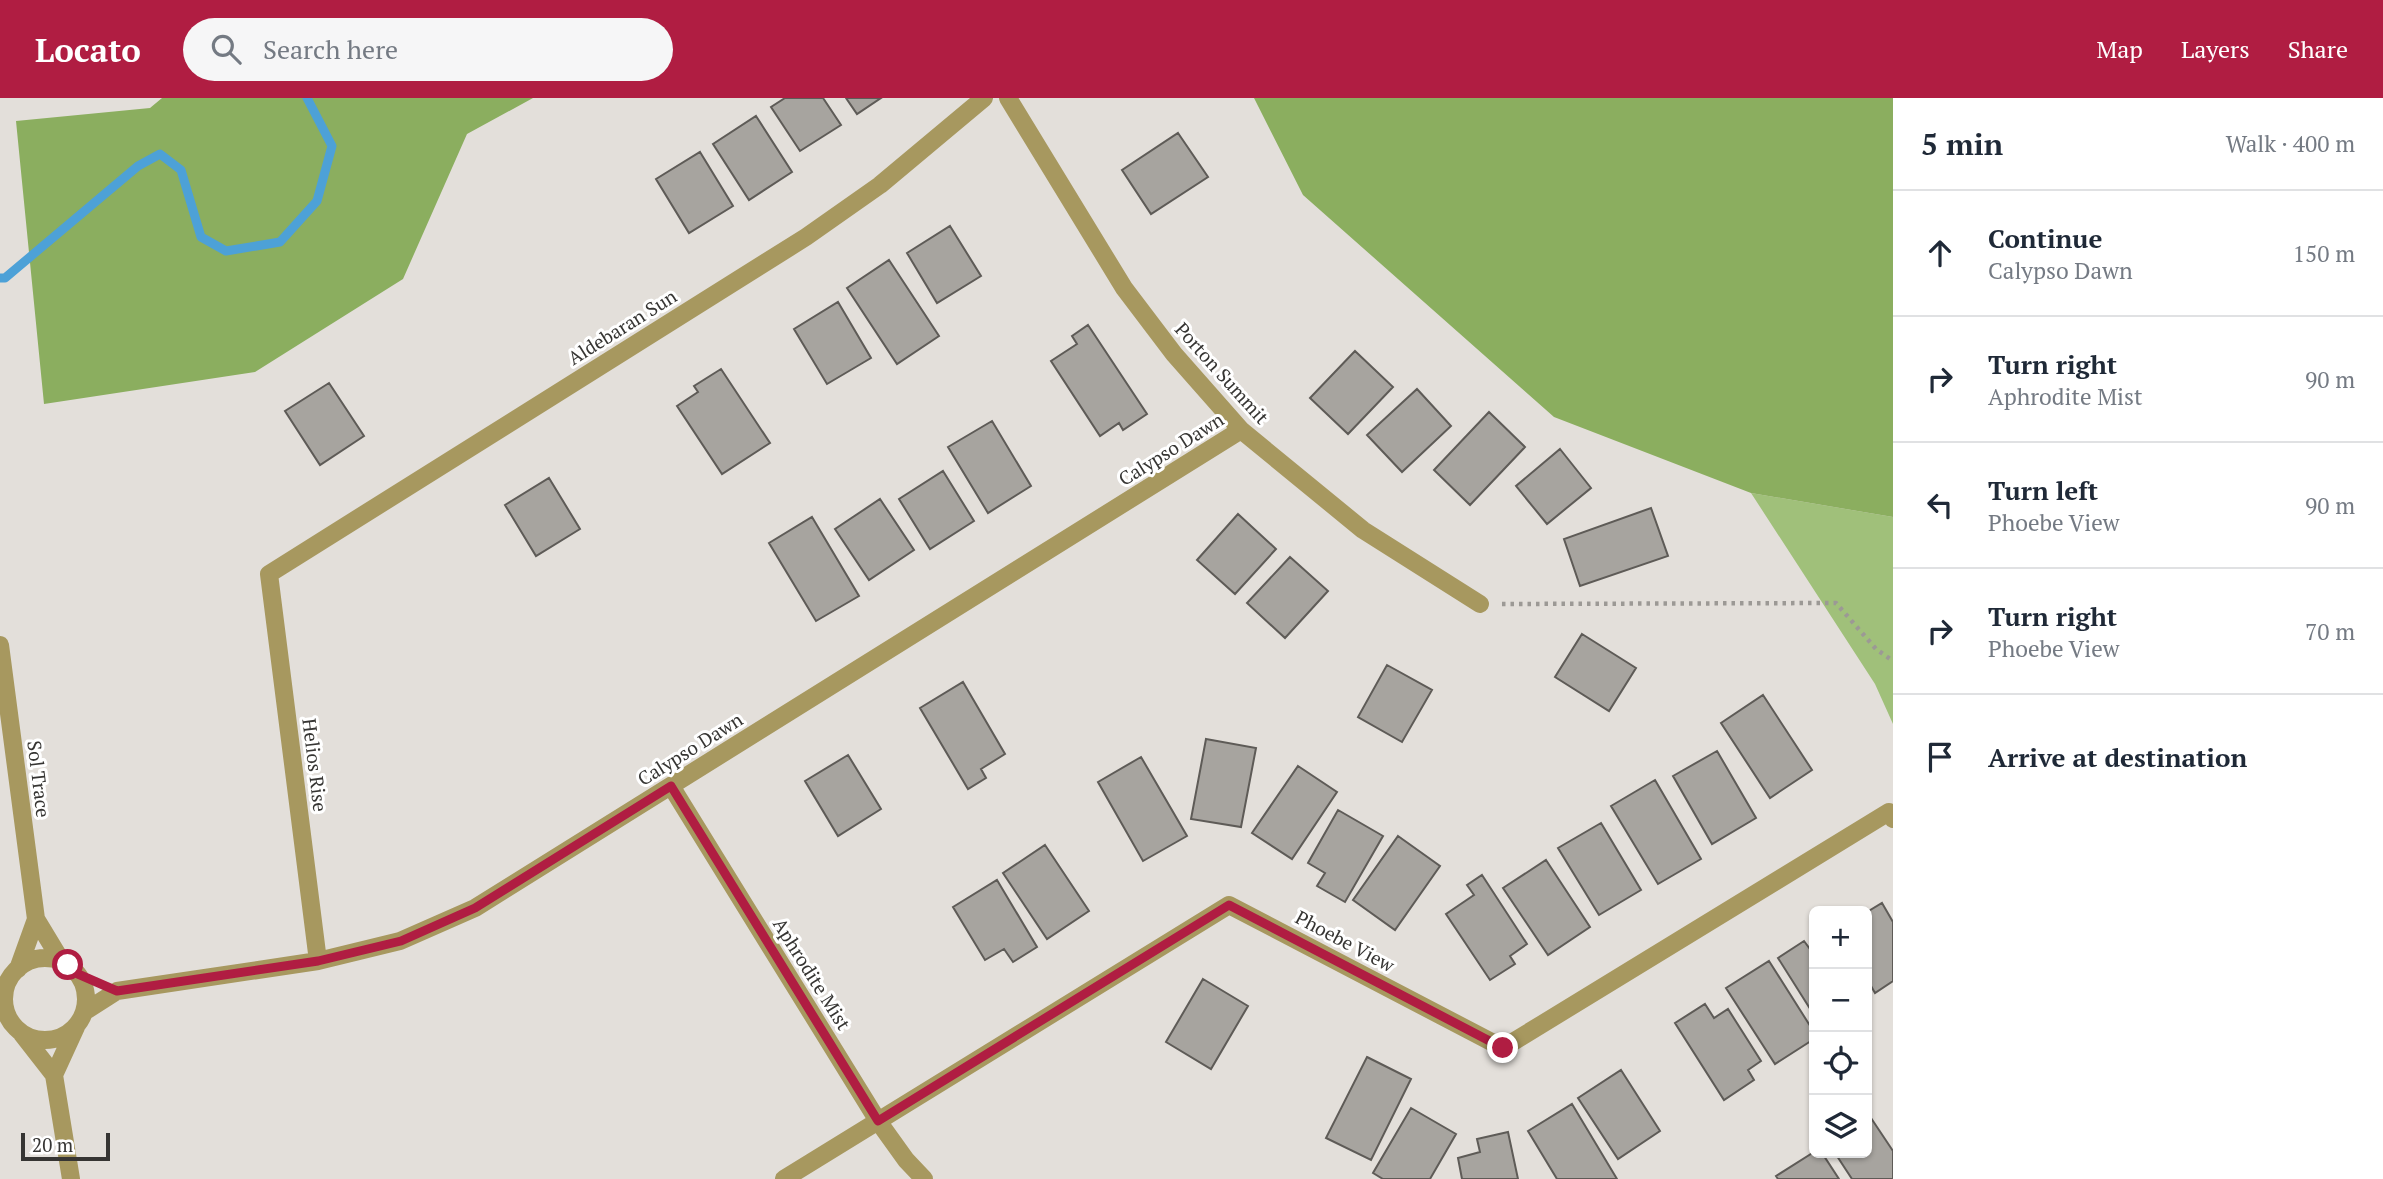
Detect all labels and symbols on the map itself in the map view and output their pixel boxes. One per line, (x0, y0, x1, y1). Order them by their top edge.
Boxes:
street label: Aldebaran Sun (563, 283, 681, 370)
street label: Porton Summit (1170, 316, 1275, 429)
street label: Calypso Dawn (1113, 406, 1228, 491)
street label: Calypso Dawn (632, 706, 747, 791)
street label: Helios Rise (297, 717, 334, 813)
street label: Sol Trace (22, 739, 57, 819)
street label: Phoebe View (1291, 904, 1400, 978)
street label: Aphrodite Mist (768, 913, 857, 1034)
route start (52, 949, 83, 980)
route end (1487, 1032, 1518, 1063)
scale bar (21, 1130, 110, 1162)

